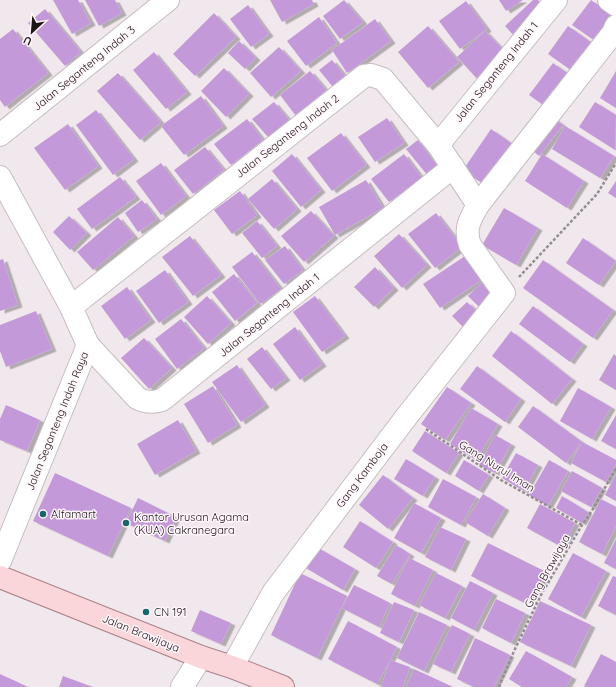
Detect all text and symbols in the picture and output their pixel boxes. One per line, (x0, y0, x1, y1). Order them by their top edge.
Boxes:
north arrow (12, 12, 52, 52)
street label: Jalan Seganteng Indah 1 (451, 19, 541, 125)
street label: Jalan Seganteng Indah 3 (30, 22, 138, 113)
text: U (21, 33, 34, 49)
street label: Jalan Seganteng Indah 2 (232, 91, 342, 181)
street label: Jalan Seganteng Indah 1 (216, 270, 322, 360)
street label: Jalan Seganteng Indah Raya (23, 350, 91, 492)
street label: Gang Nurul Iman (456, 437, 538, 495)
street label: Gang Kamboja (333, 440, 391, 510)
place label: Alfamart (51, 507, 96, 521)
marker: Alfamart (38, 509, 48, 519)
place label: Kantor Urusan Agama (KUA) Cakranegara (134, 510, 249, 537)
marker: Kantor Urusan Agama (KUA) Cakranegara (121, 518, 131, 528)
street label: Gang Brawijaya (521, 532, 573, 610)
place label: CN 191 (154, 605, 187, 619)
marker: CN 191 (141, 607, 151, 617)
street label: Jalan Brawijaya (100, 611, 182, 655)

